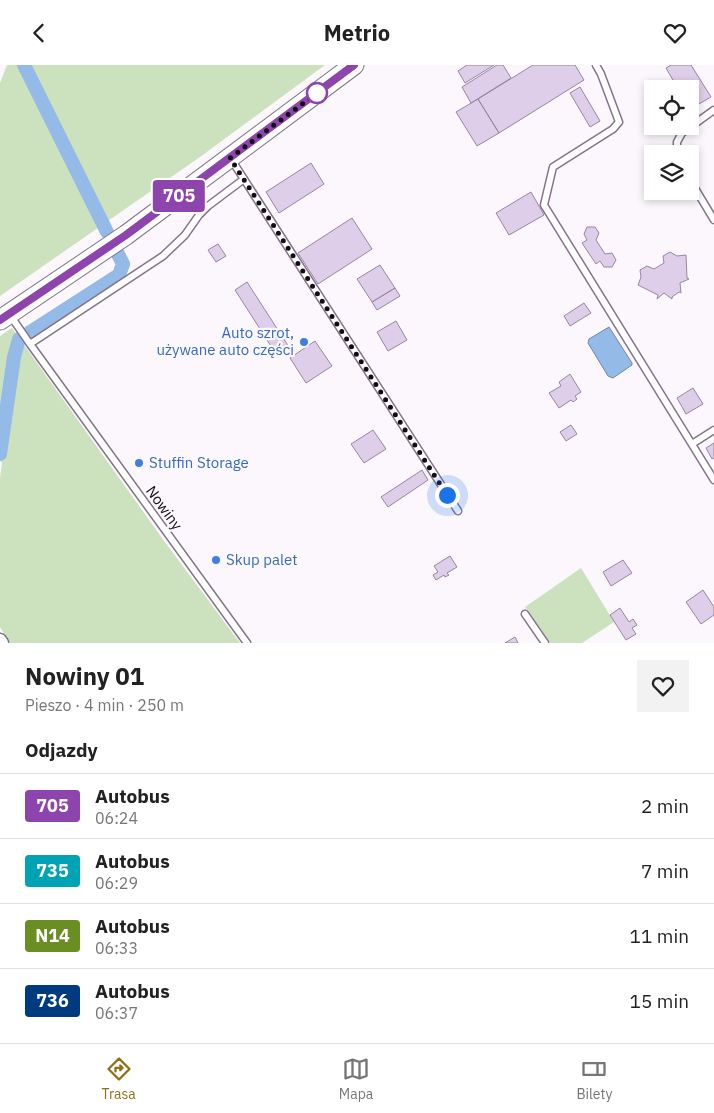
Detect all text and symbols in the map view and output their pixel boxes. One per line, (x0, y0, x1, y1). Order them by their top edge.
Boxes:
text: Metrio (324, 18, 390, 47)
icon: back (25, 19, 53, 47)
icon: heart (661, 19, 689, 47)
map controls (644, 80, 699, 200)
button: locate (644, 80, 699, 135)
unlabelled marker (306, 82, 328, 104)
button: layers (644, 145, 699, 200)
line badge: 705 (150, 180, 208, 212)
text: 705 (163, 184, 195, 207)
place label: Auto szrot, używane auto części (156, 323, 294, 359)
marker: Auto szrot, używane auto części (298, 336, 310, 348)
place label: Stuffin Storage (149, 453, 249, 472)
marker: Stuffin Storage (133, 457, 145, 469)
street label: Nowiny (142, 482, 187, 534)
your location (435, 483, 460, 508)
place label: Skup palet (226, 550, 298, 569)
marker: Skup palet (210, 554, 222, 566)
text: Nowiny 01 (25, 660, 144, 692)
button: heart (637, 660, 689, 712)
text: Pieszo · 4 min · 250 m (25, 695, 184, 715)
text: Odjazdy (25, 738, 98, 762)
text: Autobus (95, 784, 170, 808)
text: 705 (36, 794, 69, 817)
text: 2 min (641, 794, 689, 818)
text: 06:24 (95, 808, 138, 828)
text: Autobus (95, 849, 170, 873)
text: 735 (36, 859, 69, 882)
text: 7 min (641, 859, 689, 883)
text: 06:29 (95, 873, 138, 893)
text: Autobus (95, 914, 170, 938)
text: N14 (35, 924, 70, 947)
text: 11 min (630, 924, 689, 948)
text: 06:33 (95, 938, 138, 958)
text: Autobus (95, 979, 170, 1003)
text: 736 (36, 989, 69, 1012)
text: 15 min (630, 989, 689, 1013)
text: 06:37 (95, 1003, 138, 1023)
tab: Trasa (102, 1055, 136, 1103)
tab: Mapa (339, 1055, 373, 1103)
tab: Bilety (576, 1055, 612, 1103)

